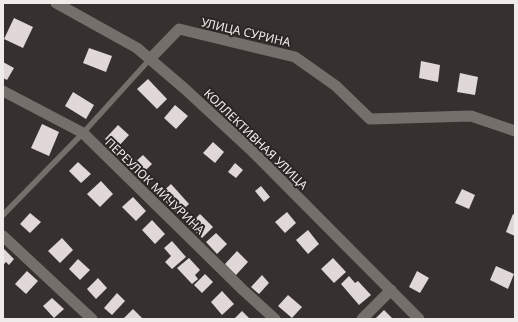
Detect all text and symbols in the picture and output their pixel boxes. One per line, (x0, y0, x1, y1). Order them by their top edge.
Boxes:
street label: УЛИЦА СУРИНА (200, 13, 293, 51)
street label: КОЛЛЕКТИВНАЯ УЛИЦА (200, 85, 312, 193)
street label: ПЕРЕУЛОК МИЧУРИНА (102, 134, 209, 238)

